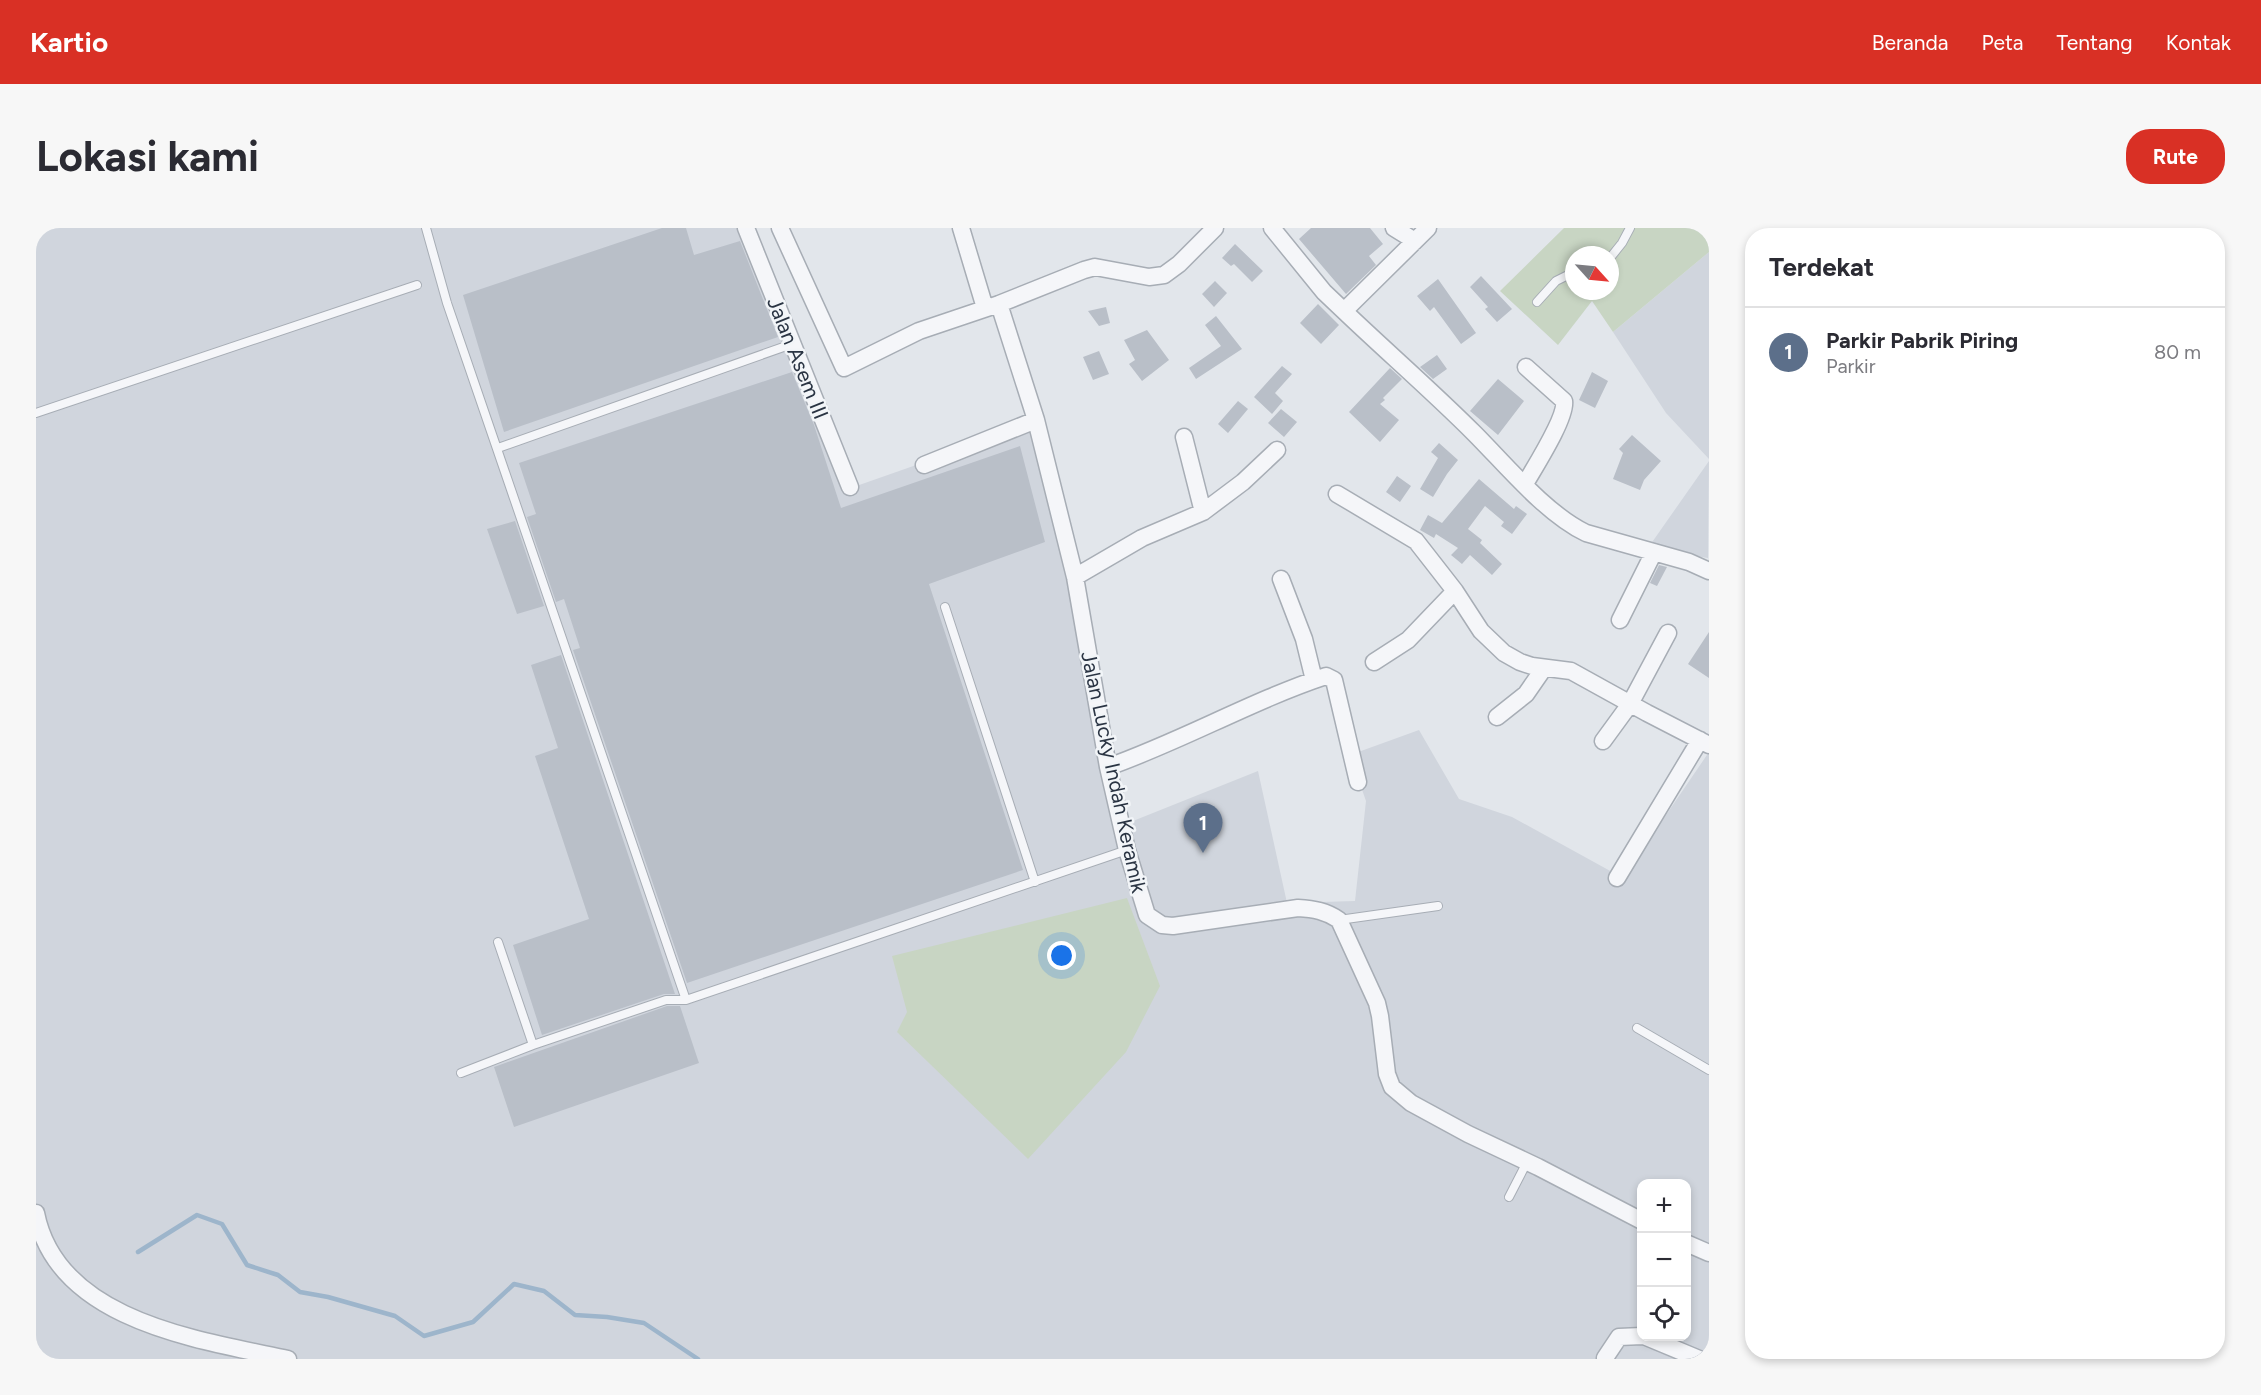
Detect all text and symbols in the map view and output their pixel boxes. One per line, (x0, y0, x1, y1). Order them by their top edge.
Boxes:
text: Kartio (30, 25, 108, 59)
text: Beranda (1872, 30, 1949, 55)
text: Peta (1982, 30, 2024, 55)
text: Tentang (2057, 30, 2133, 55)
text: Kontak (2166, 30, 2231, 55)
button: Rute (2126, 129, 2225, 184)
text: Lokasi kami (36, 131, 259, 182)
north arrow (1565, 246, 1619, 300)
text: Terdekat (1769, 251, 1874, 283)
street label: Jalan Asem III (762, 293, 834, 423)
text: Parkir Pabrik Piring (1826, 327, 2018, 354)
text: 1 (1784, 340, 1793, 364)
text: 80 m (2154, 340, 2201, 364)
text: Parkir (1826, 354, 1875, 378)
street label: Jalan Lucky Indah Keramik (1076, 649, 1152, 896)
pin: 1 (1184, 804, 1222, 853)
your location (1047, 941, 1076, 970)
map controls (1637, 1179, 1691, 1341)
button: + (1637, 1179, 1691, 1233)
button: − (1637, 1233, 1691, 1287)
button: locate (1637, 1287, 1691, 1341)

